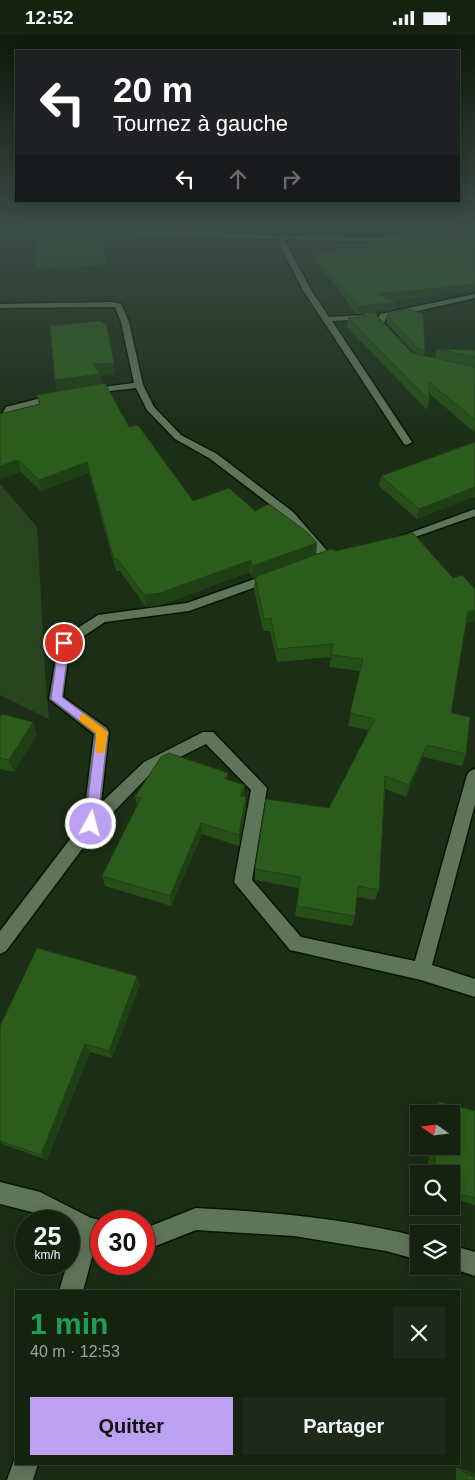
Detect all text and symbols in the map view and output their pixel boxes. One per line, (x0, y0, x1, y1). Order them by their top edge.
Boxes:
text: 12:52 (25, 7, 74, 28)
icon: left (30, 70, 95, 135)
text: 20 m (113, 70, 193, 109)
text: Tournez à gauche (113, 111, 288, 136)
icon: left (171, 165, 199, 193)
icon: ahead (224, 165, 252, 193)
icon: right (277, 165, 305, 193)
pin (43, 622, 85, 664)
icon: arrive (50, 629, 78, 657)
position arrow (64, 797, 116, 849)
north arrow (410, 1105, 460, 1155)
map controls (410, 1105, 460, 1275)
button: search (410, 1165, 460, 1215)
speed limit sign: 30 (90, 1210, 155, 1275)
text: 25 (34, 1222, 61, 1250)
button: layers (410, 1225, 460, 1275)
text: km/h (34, 1248, 61, 1262)
text: 1 min (30, 1307, 108, 1340)
button: close (393, 1307, 445, 1359)
text: 40 m · 12:53 (30, 1343, 120, 1360)
button: Quitter (30, 1397, 233, 1455)
button: Partager (243, 1397, 445, 1455)

